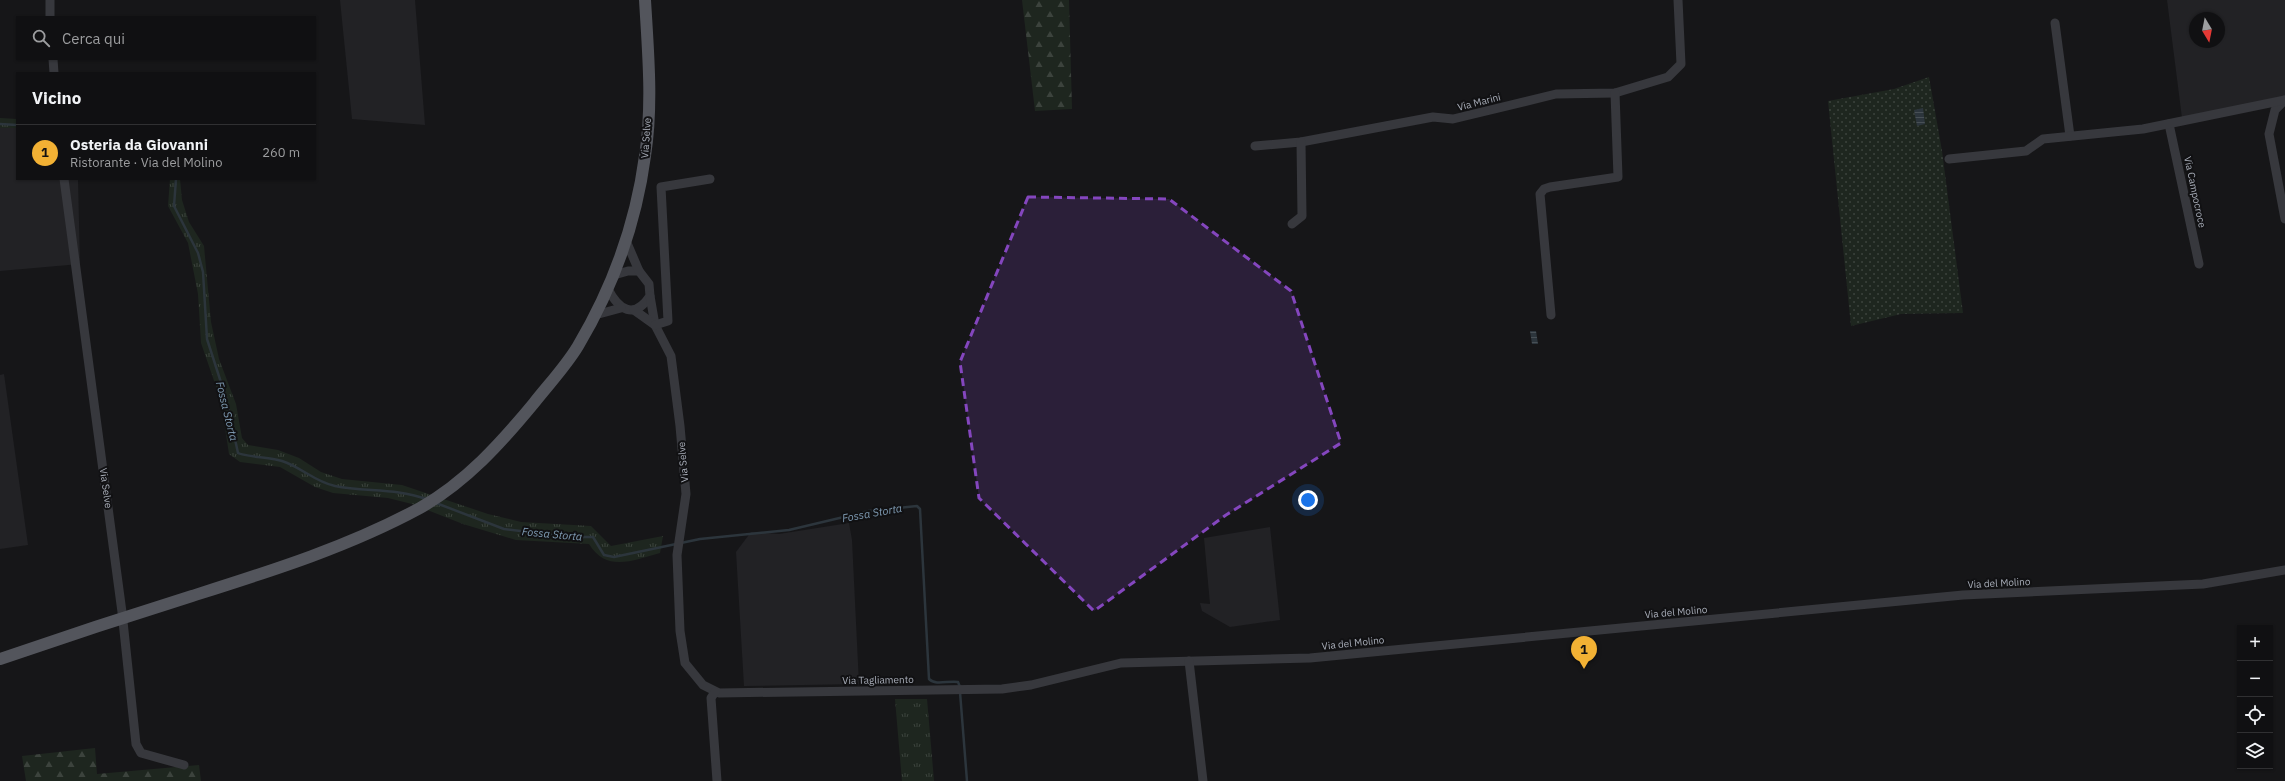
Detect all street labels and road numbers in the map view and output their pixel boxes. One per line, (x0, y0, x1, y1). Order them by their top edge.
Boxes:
street label: Via Marini (1456, 90, 1502, 114)
street label: Via Selve (638, 117, 654, 159)
street label: Via Campocroce (2181, 155, 2209, 229)
street label: Via Selve (675, 441, 691, 483)
street label: Via Selve (97, 467, 115, 509)
street label: Via del Molino (1967, 575, 2031, 591)
street label: Via del Molino (1644, 603, 1708, 621)
street label: Via del Molino (1321, 633, 1385, 653)
street label: Via Tagliamento (842, 673, 914, 687)

